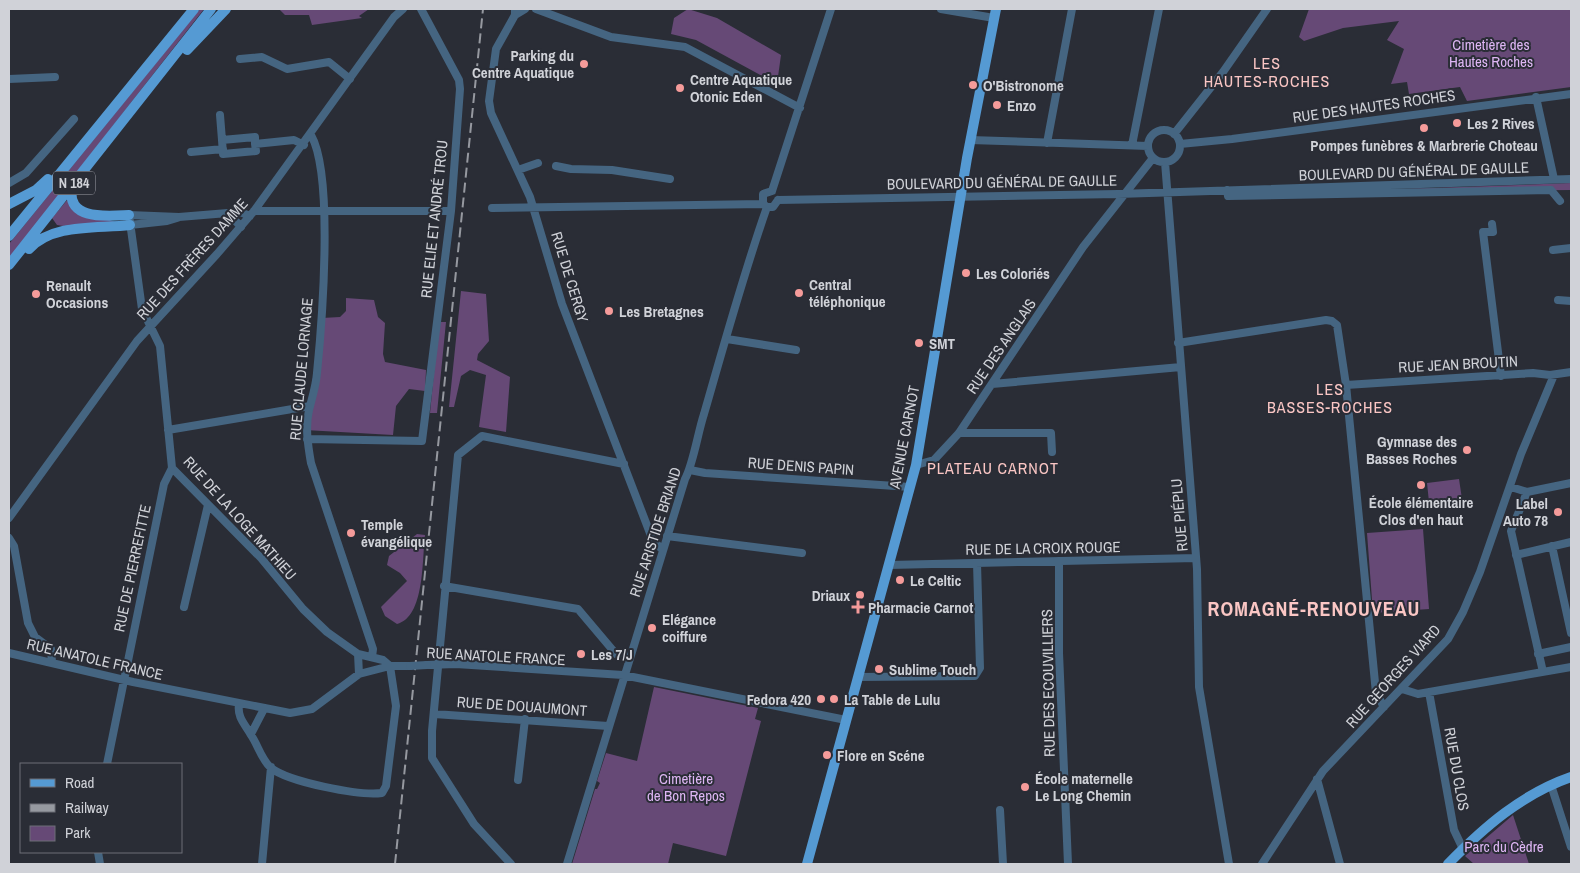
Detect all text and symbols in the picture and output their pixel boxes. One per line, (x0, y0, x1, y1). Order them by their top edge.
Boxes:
park label: Cimetière des Hautes Roches (1449, 34, 1533, 72)
place label: Parking du Centre Aquatique (472, 45, 574, 83)
district label: LES HAUTES-ROCHES (1204, 52, 1330, 92)
marker: Parking du Centre Aquatique (578, 58, 590, 70)
place label: Centre Aquatique Otonic Eden (690, 69, 792, 107)
place label: O'Bistronome (983, 75, 1064, 96)
marker: O'Bistronome (967, 79, 979, 91)
marker: Centre Aquatique Otonic Eden (674, 82, 686, 94)
street label: RUE DES HAUTES ROCHES (1291, 84, 1457, 128)
place label: Enzo (1007, 95, 1036, 116)
marker: Enzo (991, 99, 1003, 111)
place label: Les 2 Rives (1467, 113, 1535, 134)
marker: Les 2 Rives (1451, 117, 1463, 129)
marker: Pompes funèbres & Marbrerie Choteau (1418, 122, 1430, 134)
place label: Pompes funèbres & Marbrerie Choteau (1310, 135, 1538, 156)
street label: RUE ELIE ET ANDRÉ TROU (415, 139, 453, 299)
street label: BOULEVARD DU GÉNÉRAL DE GAULLE (1299, 156, 1529, 186)
street label: BOULEVARD DU GÉNÉRAL DE GAULLE (887, 169, 1117, 195)
road number: N 184 (53, 172, 95, 194)
street label: RUE DES FRÈRES DAMME (132, 194, 252, 324)
street label: RUE DE CERGY (546, 229, 594, 326)
place label: Les Coloriés (976, 263, 1050, 284)
marker: Les Coloriés (960, 267, 972, 279)
place label: Central téléphonique (809, 274, 886, 312)
place label: Renault Occasions (46, 275, 108, 313)
marker: Central téléphonique (793, 287, 805, 299)
marker: Renault Occasions (30, 288, 42, 300)
street label: RUE DES ANGLAIS (961, 294, 1041, 398)
street label: RUE CLAUDE LORNAGE (284, 297, 318, 441)
place label: Les Bretagnes (619, 301, 704, 322)
marker: Les Bretagnes (603, 305, 615, 317)
place label: SMT (929, 333, 955, 354)
marker: SMT (913, 337, 925, 349)
street label: RUE JEAN BROUTIN (1398, 350, 1518, 378)
district label: LES BASSES-ROCHES (1267, 378, 1393, 418)
street label: AVENUE CARNOT (883, 383, 924, 492)
place label: Gymnase des Basses Roches (1366, 431, 1457, 469)
marker: Gymnase des Basses Roches (1461, 444, 1473, 456)
street label: RUE DE LA LOGE MATHIEU (179, 452, 301, 584)
street label: RUE DENIS PAPIN (747, 452, 855, 480)
district label: PLATEAU CARNOT (927, 457, 1059, 479)
street label: RUE ARISTIDE BRIAND (624, 464, 686, 600)
street label: RUE PIÉPLU (1165, 478, 1193, 552)
marker: École élémentaire Clos d'en haut (1415, 479, 1427, 491)
place label: École élémentaire Clos d'en haut (1369, 492, 1473, 530)
place label: Label Auto 78 (1503, 493, 1548, 531)
street label: RUE DE PIERREFITTE (108, 502, 156, 634)
marker: Label Auto 78 (1552, 506, 1564, 518)
place label: Temple évangélique (361, 514, 432, 552)
marker: Temple évangélique (345, 527, 357, 539)
street label: RUE DE LA CROIX ROUGE (965, 536, 1121, 560)
place label: Le Celtic (910, 570, 961, 591)
marker: Le Celtic (894, 574, 906, 586)
place label: Driaux (812, 585, 850, 606)
marker: Driaux (854, 589, 866, 601)
district label: ROMAGNÉ-RENOUVEAU (1208, 595, 1420, 622)
place label: Pharmacie Carnot (868, 597, 973, 618)
marker: Pharmacie Carnot (852, 601, 864, 613)
place label: Elégance coiffure (662, 609, 716, 647)
street label: RUE DES ECOUVILLIERS (1036, 609, 1060, 757)
street label: RUE GEORGES VIARD (1341, 620, 1445, 732)
marker: Elégance coiffure (646, 622, 658, 634)
street label: RUE ANATOLE FRANCE (25, 633, 165, 685)
street label: RUE ANATOLE FRANCE (426, 642, 566, 670)
place label: Les 7/J (591, 644, 633, 665)
marker: Les 7/J (575, 648, 587, 660)
place label: Sublime Touch (889, 659, 976, 680)
marker: Sublime Touch (873, 663, 885, 675)
place label: Fedora 420 (747, 689, 811, 710)
place label: La Table de Lulu (844, 689, 940, 710)
street label: RUE DE DOUAUMONT (456, 691, 588, 721)
marker: Fedora 420 (815, 693, 827, 705)
marker: La Table de Lulu (828, 693, 840, 705)
street label: RUE DU CLOS (1439, 726, 1475, 812)
place label: Flore en Scéne (837, 745, 925, 766)
marker: Flore en Scéne (821, 749, 833, 761)
legend (20, 763, 182, 853)
park label: Cimetière de Bon Repos (647, 768, 725, 806)
place label: École maternelle Le Long Chemin (1035, 768, 1133, 806)
text: Road (65, 772, 94, 793)
marker: École maternelle Le Long Chemin (1019, 781, 1031, 793)
text: Railway (65, 797, 110, 818)
text: Park (65, 822, 91, 843)
park label: Parc du Cèdre (1464, 836, 1544, 857)

